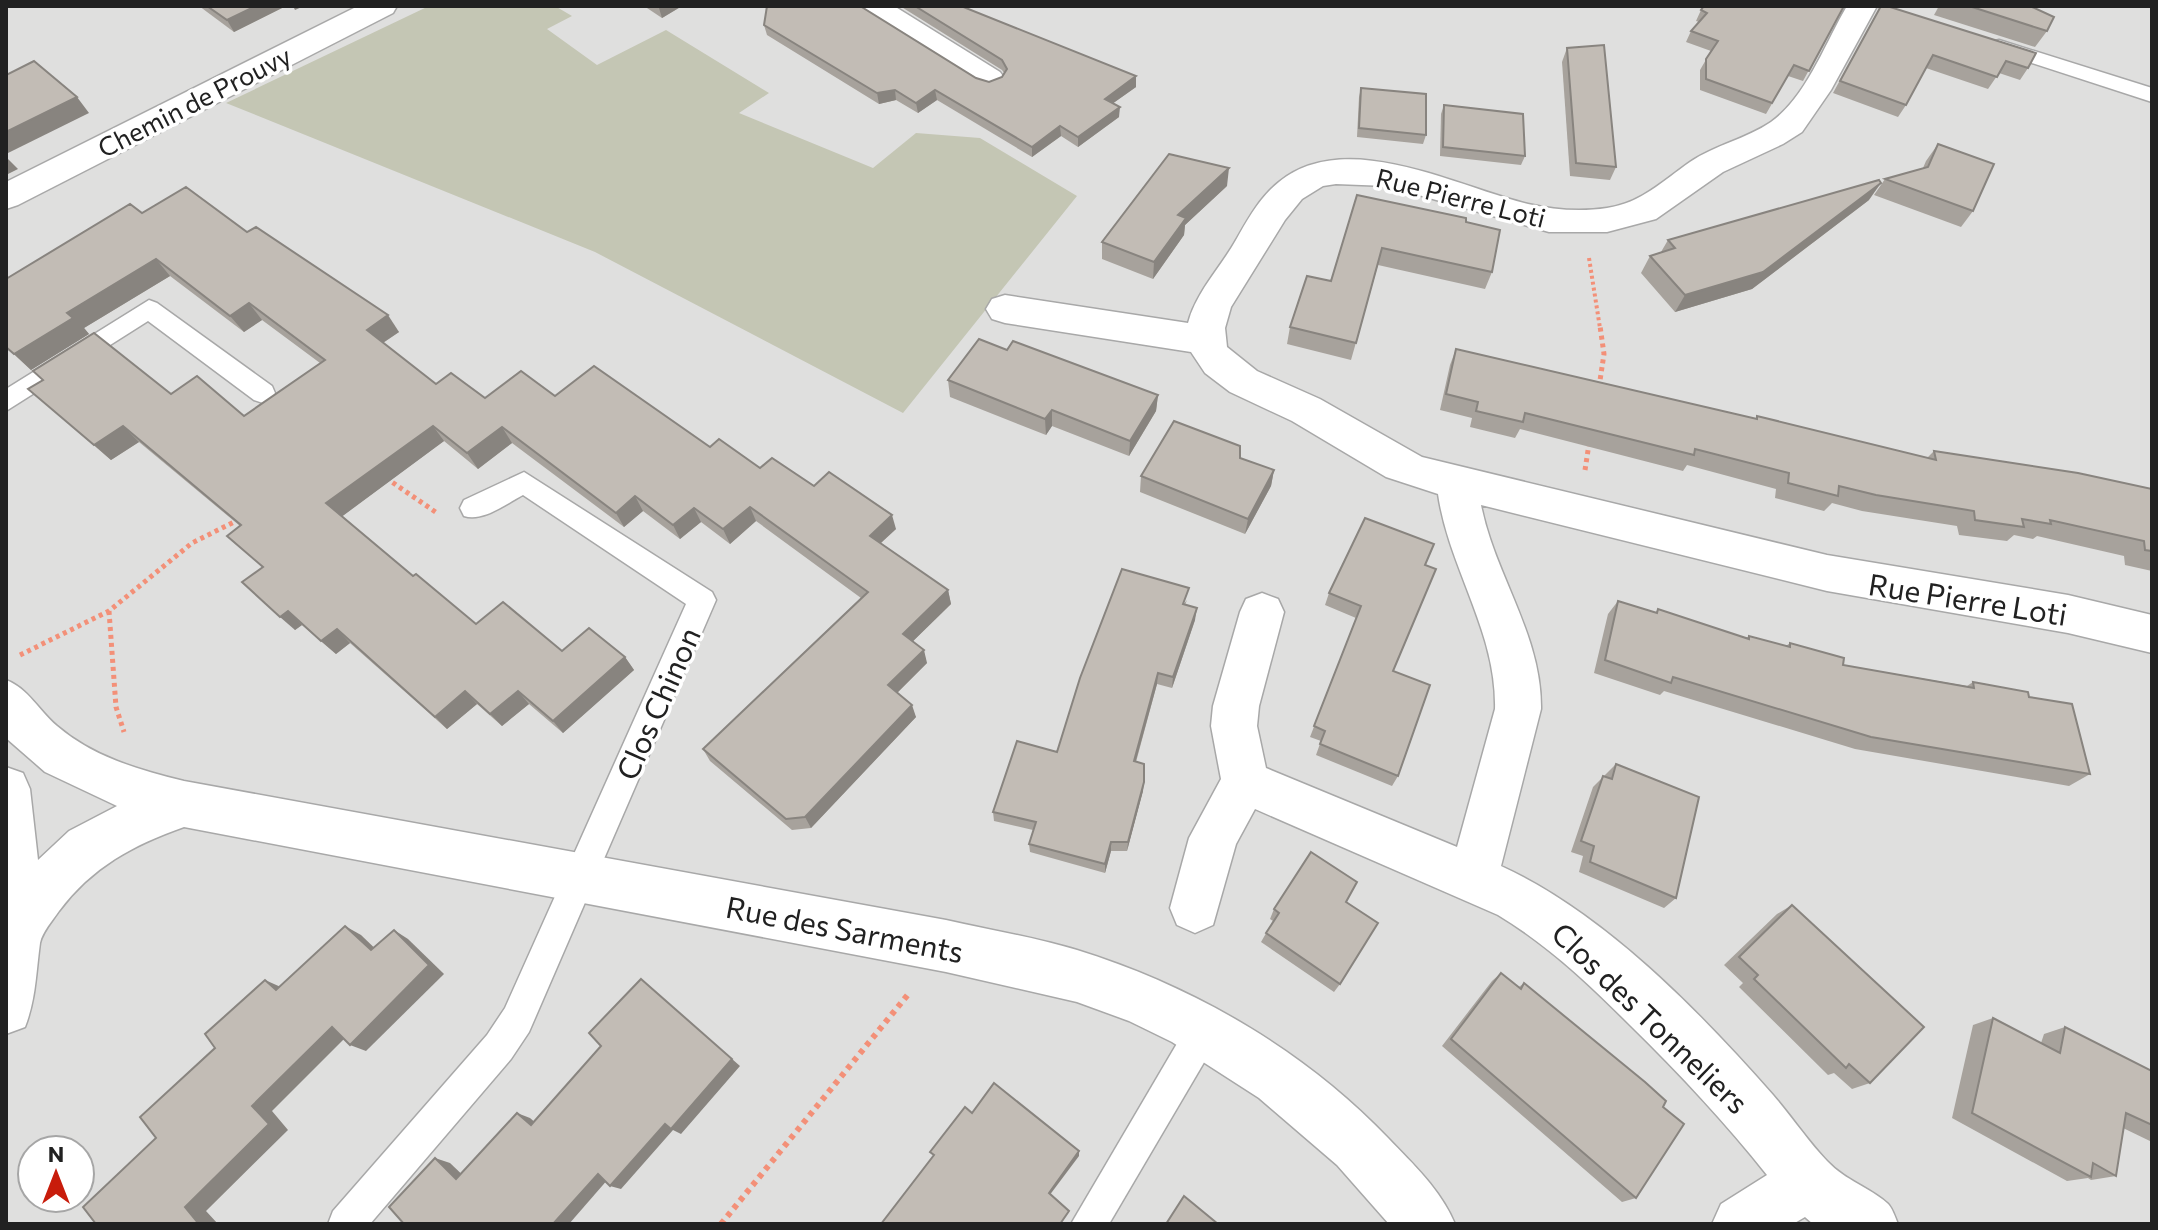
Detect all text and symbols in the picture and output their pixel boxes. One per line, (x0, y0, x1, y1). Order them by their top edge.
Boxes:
street label: Chemin de Prouvy (92, 39, 296, 163)
street label: Rue Pierre Loti (1373, 161, 1549, 233)
street label: Rue Pierre Loti (1866, 564, 2070, 632)
street label: Clos Chinon (607, 621, 707, 785)
street label: Rue des Sarments (723, 887, 967, 969)
street label: Clos des Tonneliers (1545, 914, 1757, 1120)
north arrow (16, 1134, 96, 1214)
text: N (48, 1140, 64, 1167)

